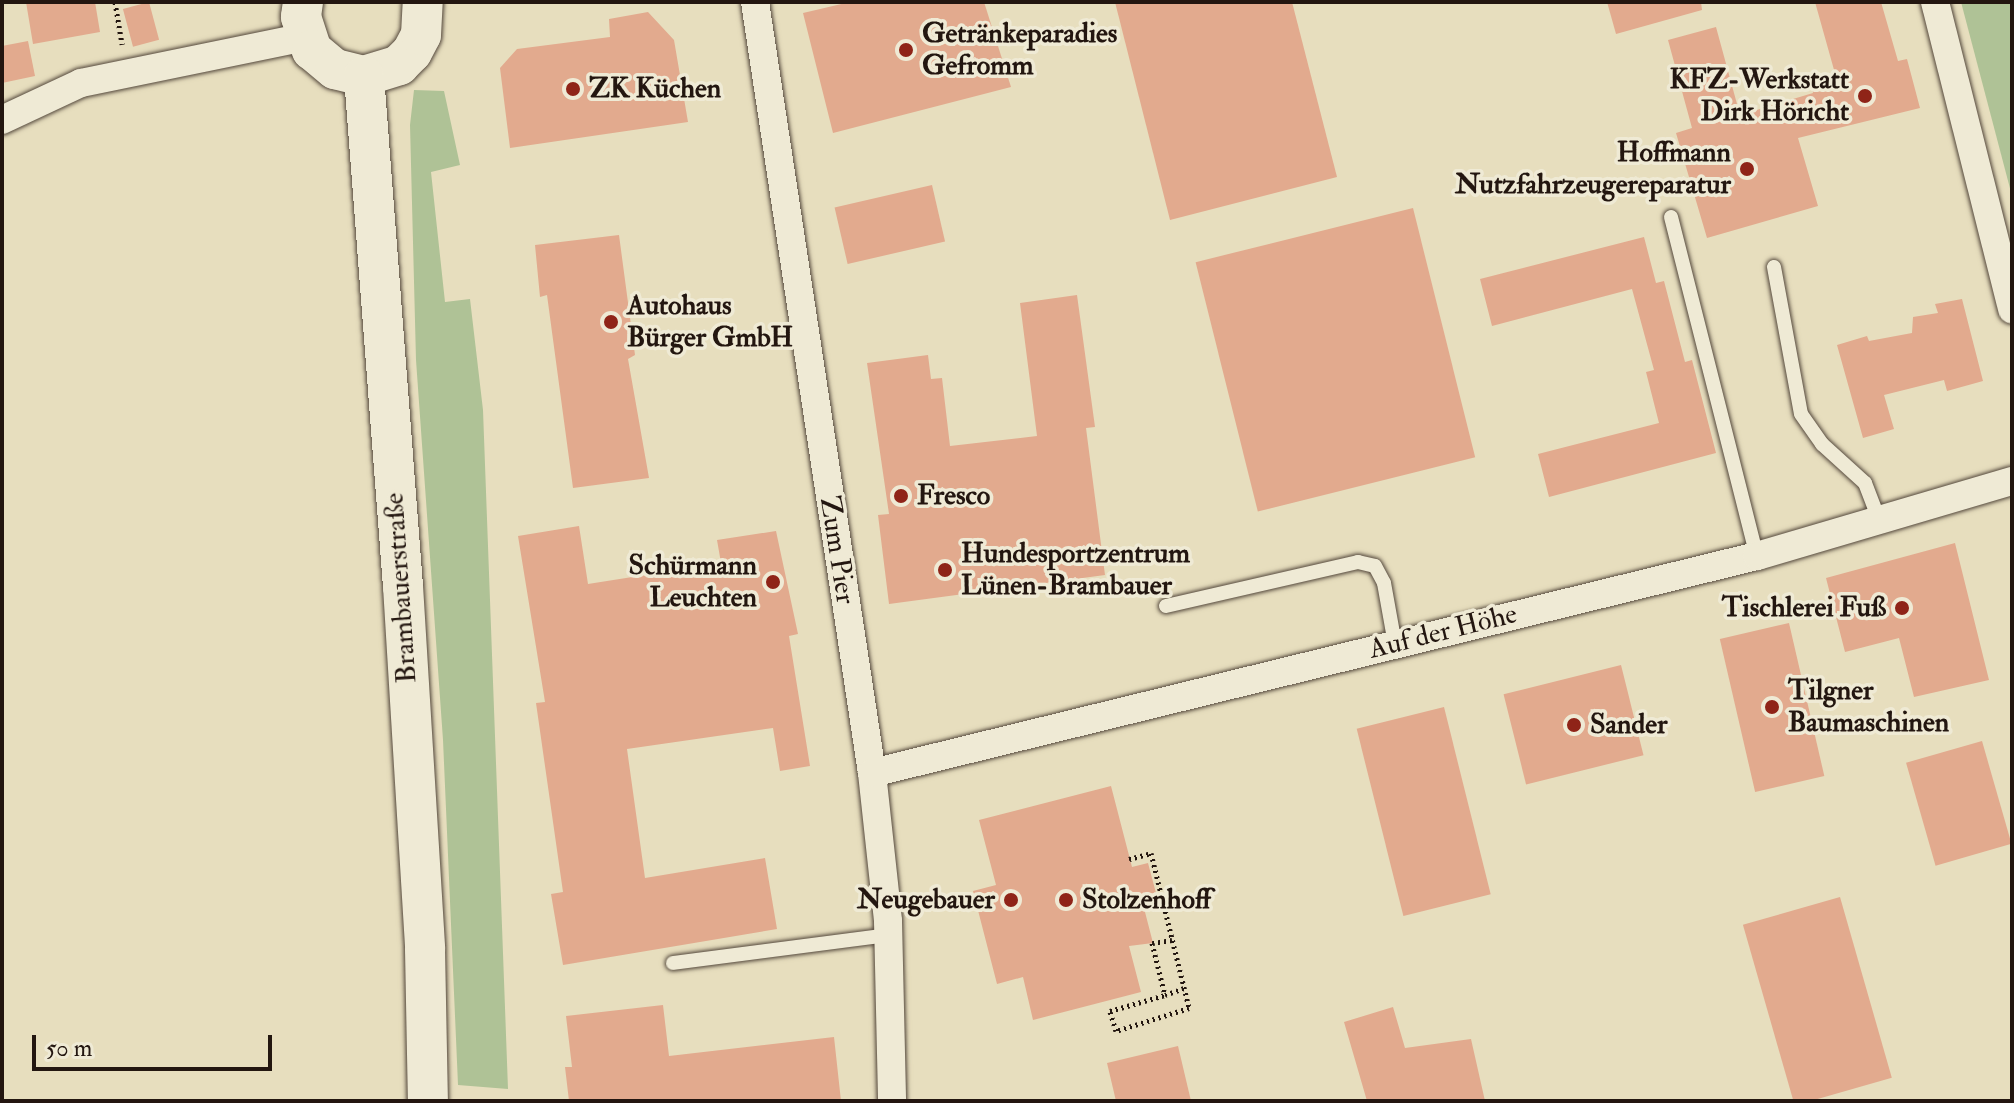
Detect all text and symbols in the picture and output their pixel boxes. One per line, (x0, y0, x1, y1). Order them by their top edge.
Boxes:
place label: Getränkeparadies Gefromm (922, 17, 1117, 83)
marker: Getränkeparadies Gefromm (897, 41, 915, 59)
place label: KFZ-Werkstatt Dirk Höricht (1670, 63, 1849, 129)
place label: ZK Küchen (589, 72, 721, 106)
marker: ZK Küchen (564, 80, 582, 98)
marker: KFZ-Werkstatt Dirk Höricht (1856, 87, 1874, 105)
place label: Hoffmann Nutzfahrzeugereparatur (1455, 136, 1731, 202)
marker: Hoffmann Nutzfahrzeugereparatur (1738, 160, 1756, 178)
place label: Autohaus Bürger GmbH (627, 289, 793, 355)
marker: Autohaus Bürger GmbH (602, 313, 620, 331)
place label: Fresco (917, 479, 990, 513)
marker: Fresco (892, 487, 910, 505)
street label: Brambauerstraße (378, 492, 424, 684)
street label: Zum Pier (812, 494, 862, 606)
place label: Hundesportzentrum Lünen-Brambauer (961, 537, 1190, 603)
place label: Schürmann Leuchten (629, 549, 757, 615)
marker: Hundesportzentrum Lünen-Brambauer (936, 561, 954, 579)
marker: Schürmann Leuchten (764, 573, 782, 591)
place label: Tischlerei Fuß (1722, 591, 1886, 625)
street label: Auf der Höhe (1366, 597, 1520, 667)
marker: Tischlerei Fuß (1893, 599, 1911, 617)
place label: Tilgner Baumaschinen (1788, 674, 1949, 740)
marker: Tilgner Baumaschinen (1763, 698, 1781, 716)
place label: Sander (1590, 708, 1667, 742)
marker: Sander (1565, 716, 1583, 734)
place label: Neugebauer (857, 883, 995, 917)
place label: Stolzenhoff (1082, 883, 1211, 917)
marker: Neugebauer (1002, 891, 1020, 909)
marker: Stolzenhoff (1057, 891, 1075, 909)
scale bar (36, 1019, 276, 1069)
text: 50 m (46, 1033, 92, 1064)

